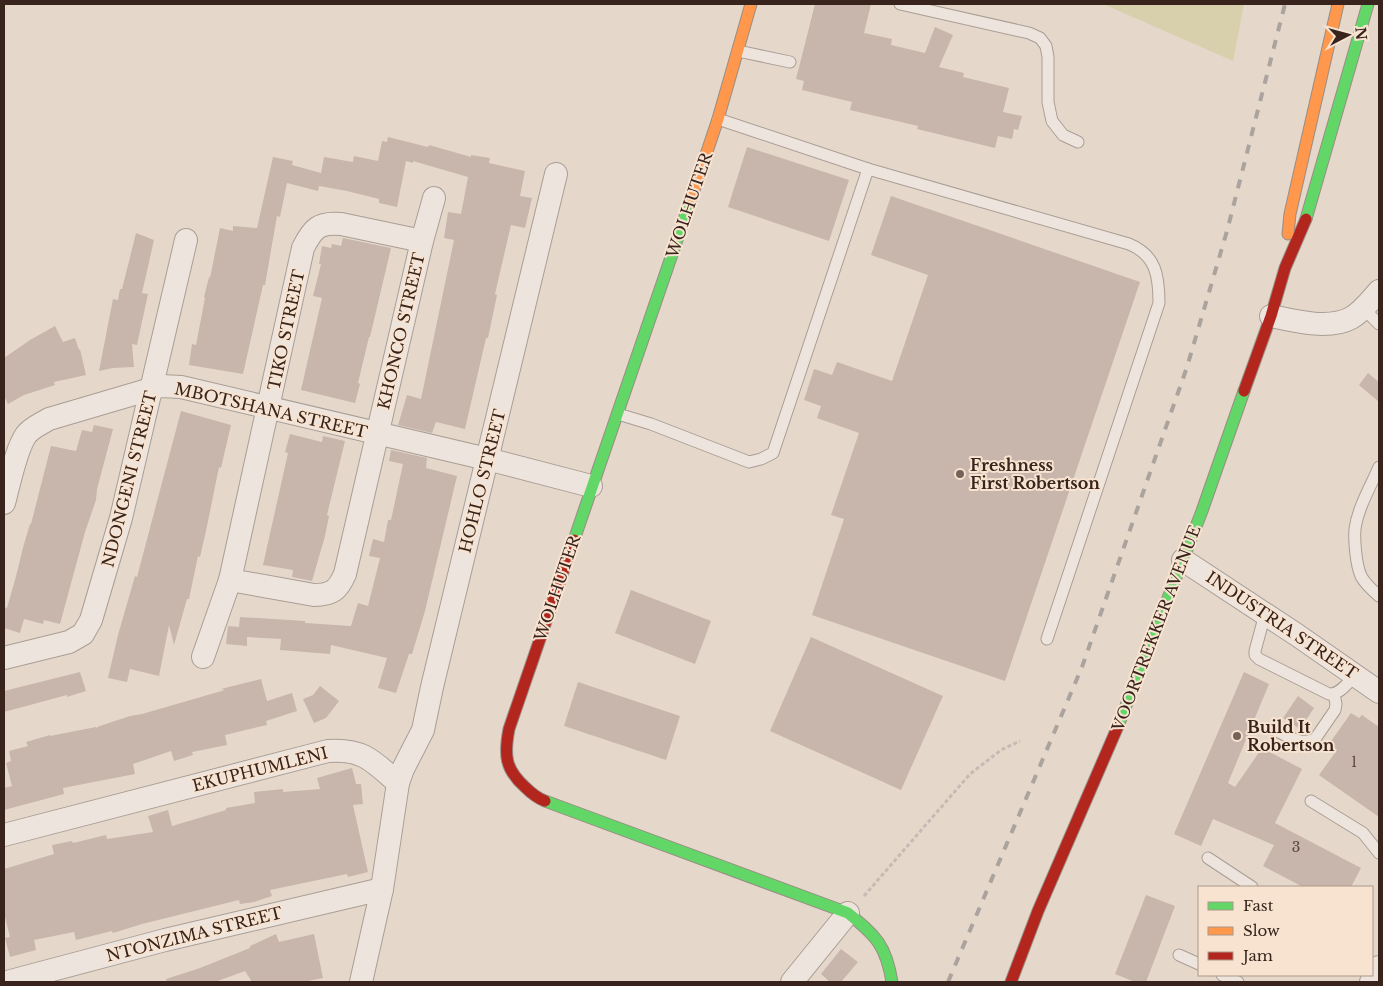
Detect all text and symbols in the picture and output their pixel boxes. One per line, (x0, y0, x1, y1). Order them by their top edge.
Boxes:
north arrow (1323, 10, 1373, 60)
text: N (1351, 26, 1371, 41)
street label: WOLHUTER (661, 148, 717, 261)
street label: KHONCO STREET (373, 250, 429, 411)
street label: TIKO STREET (263, 268, 309, 392)
street label: MBOTSHANA STREET (173, 378, 370, 442)
street label: NDONGENI STREET (97, 389, 161, 569)
street label: HOHLO STREET (454, 407, 510, 555)
place label: Freshness First Robertson (970, 455, 1100, 493)
marker: Freshness First Robertson (954, 468, 966, 480)
street label: VOORTREKKER AVENUE (1107, 522, 1205, 735)
street label: WOLHUTER (529, 531, 585, 644)
street label: INDUSTRIA STREET (1202, 567, 1362, 683)
place label: Build It Robertson (1247, 717, 1335, 755)
marker: Build It Robertson (1231, 730, 1243, 742)
street label: EKUPHUMLENI (190, 742, 330, 796)
house number: 1 (1351, 753, 1357, 771)
house number: 3 (1292, 838, 1300, 856)
legend (1198, 886, 1373, 976)
text: Fast (1243, 896, 1274, 915)
street label: NTONZIMA STREET (104, 902, 284, 966)
text: Slow (1243, 921, 1280, 940)
text: Jam (1241, 946, 1273, 965)

